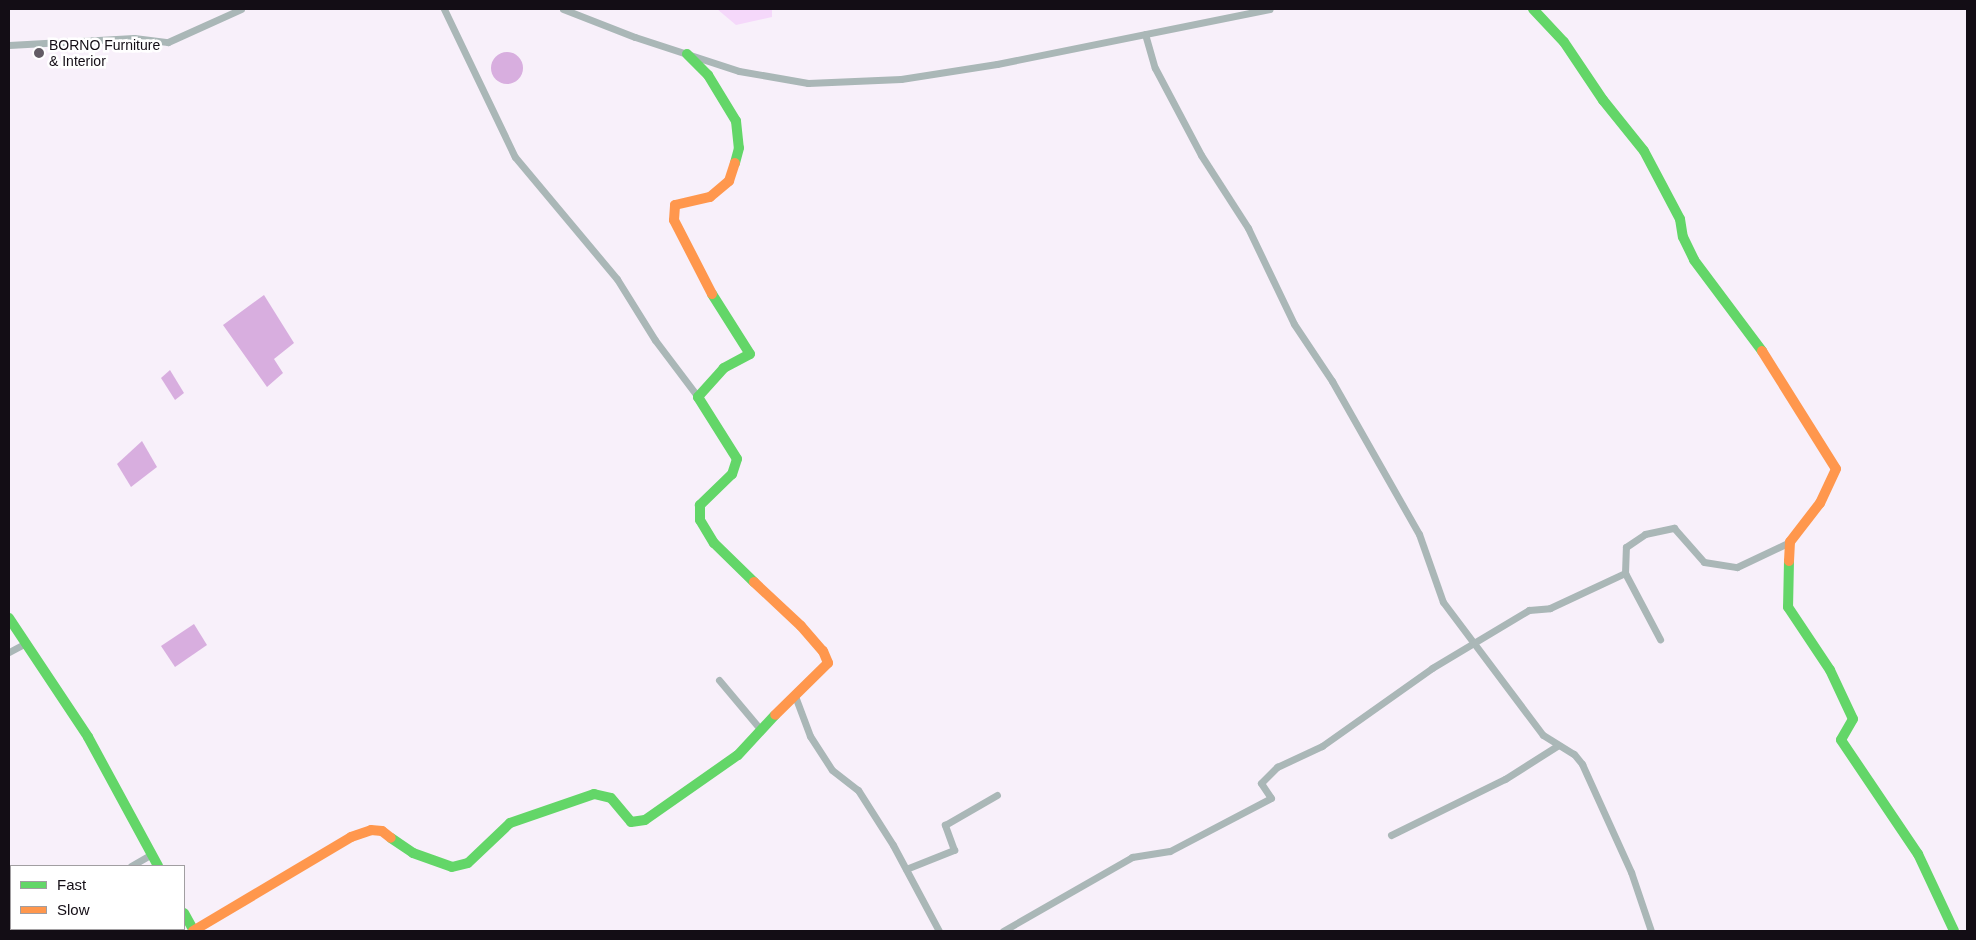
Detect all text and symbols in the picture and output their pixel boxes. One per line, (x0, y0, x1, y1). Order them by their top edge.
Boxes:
place label: BORNO Furniture & Interior (49, 37, 160, 70)
marker: BORNO Furniture & Interior (33, 47, 45, 59)
legend (10, 865, 185, 930)
text: Fast (57, 876, 86, 893)
text: Slow (57, 901, 90, 918)

